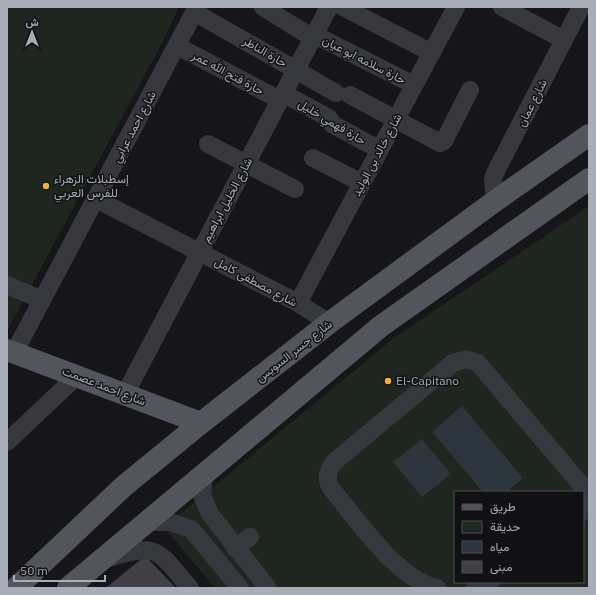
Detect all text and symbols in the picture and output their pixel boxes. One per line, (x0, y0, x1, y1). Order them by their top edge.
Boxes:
north arrow (12, 12, 52, 52)
text: ش (25, 15, 39, 29)
street label: حارة الناظر (239, 32, 290, 71)
street label: حارة سلامه ابو عيان (320, 32, 408, 88)
street label: حارة فتح الله عمر (188, 47, 267, 100)
street label: شارع عمان (513, 76, 552, 130)
street label: شارع احمد عرابي (108, 88, 161, 167)
street label: حارة فهمي خليل (294, 95, 369, 150)
street label: شارع خالد بن الوليد (348, 111, 406, 200)
street label: شارع الخليل ابراهيم (198, 155, 257, 246)
place label: إسطبلات الزهراء للفرس العربي (54, 171, 129, 203)
marker: إسطبلات الزهراء للفرس العربي (41, 181, 51, 191)
street label: شارع مصطفى كامل (211, 254, 300, 311)
street label: شارع جسر السويس (252, 316, 336, 387)
street label: شارع احمد عصمت (59, 363, 148, 410)
place label: El-Capitano (396, 373, 459, 388)
marker: El-Capitano (383, 376, 393, 386)
legend (454, 491, 584, 583)
text: طريق (490, 499, 516, 515)
text: حديقة (490, 519, 520, 534)
text: مياه (490, 539, 509, 554)
scale bar (14, 557, 105, 583)
text: مبنى (490, 559, 512, 575)
text: 50 m (20, 563, 48, 578)

